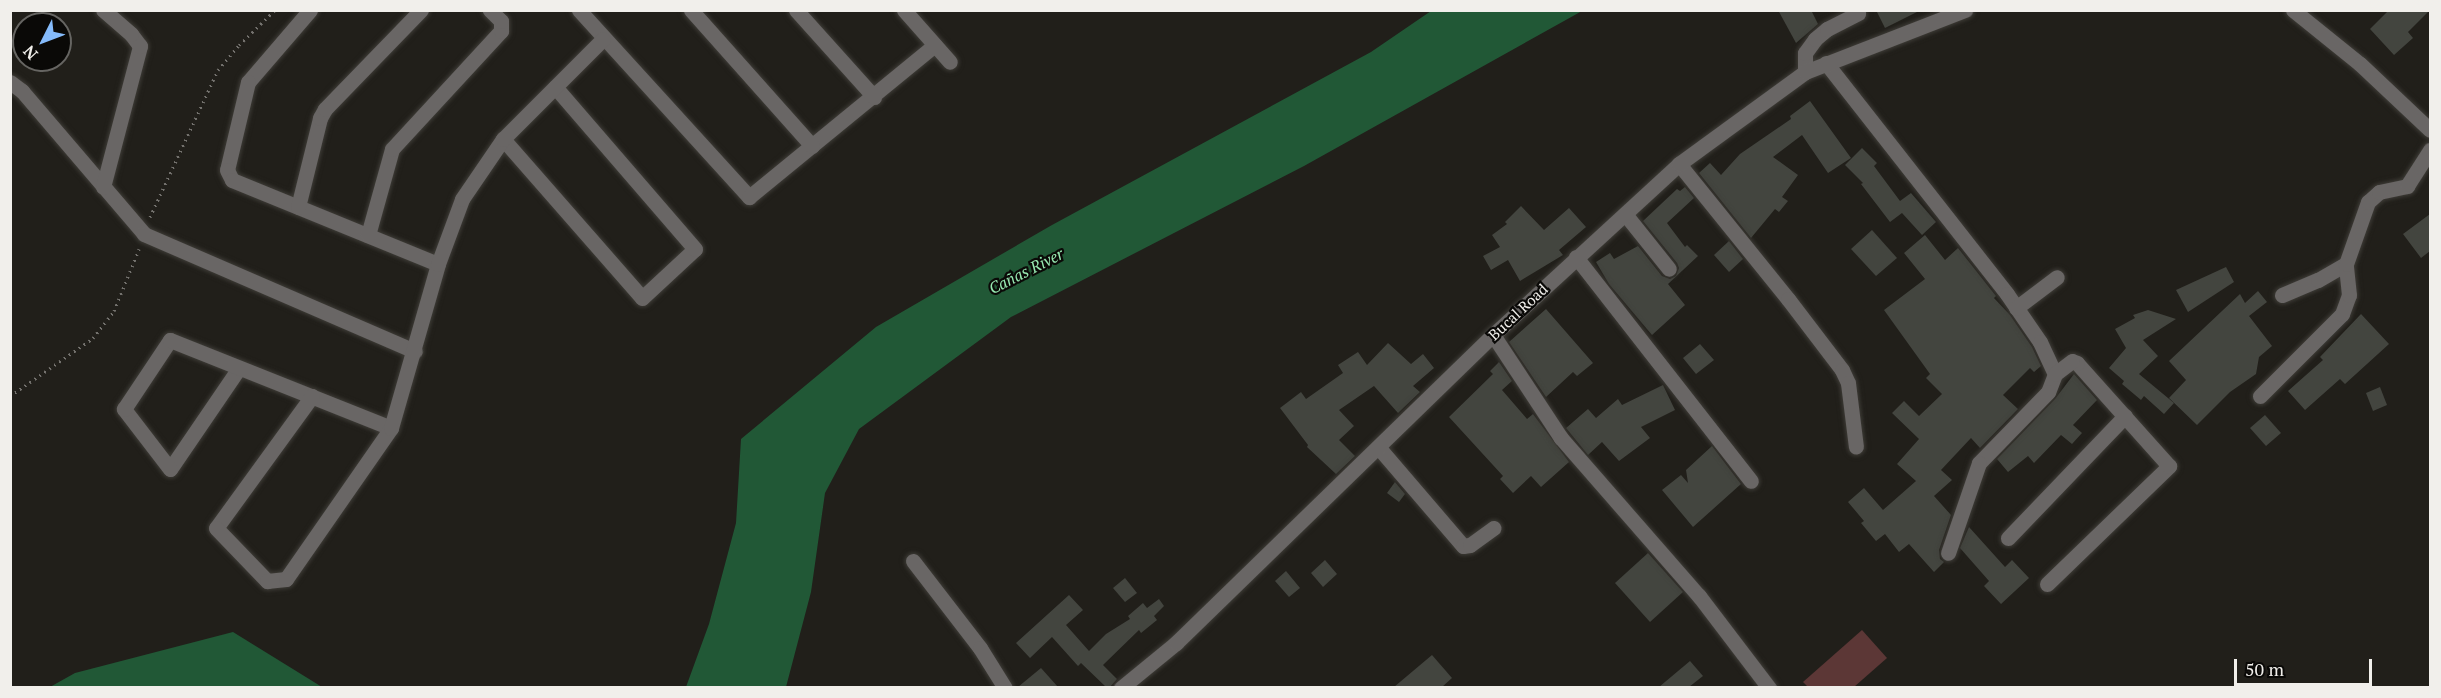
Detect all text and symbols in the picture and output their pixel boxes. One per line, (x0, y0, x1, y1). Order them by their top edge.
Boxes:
north arrow (12, 12, 72, 72)
text: N (18, 41, 42, 65)
water label: Cañas River (985, 244, 1067, 298)
street label: Bucal Road (1485, 280, 1551, 344)
scale bar (2237, 647, 2375, 685)
text: 50 m (2245, 657, 2284, 681)

